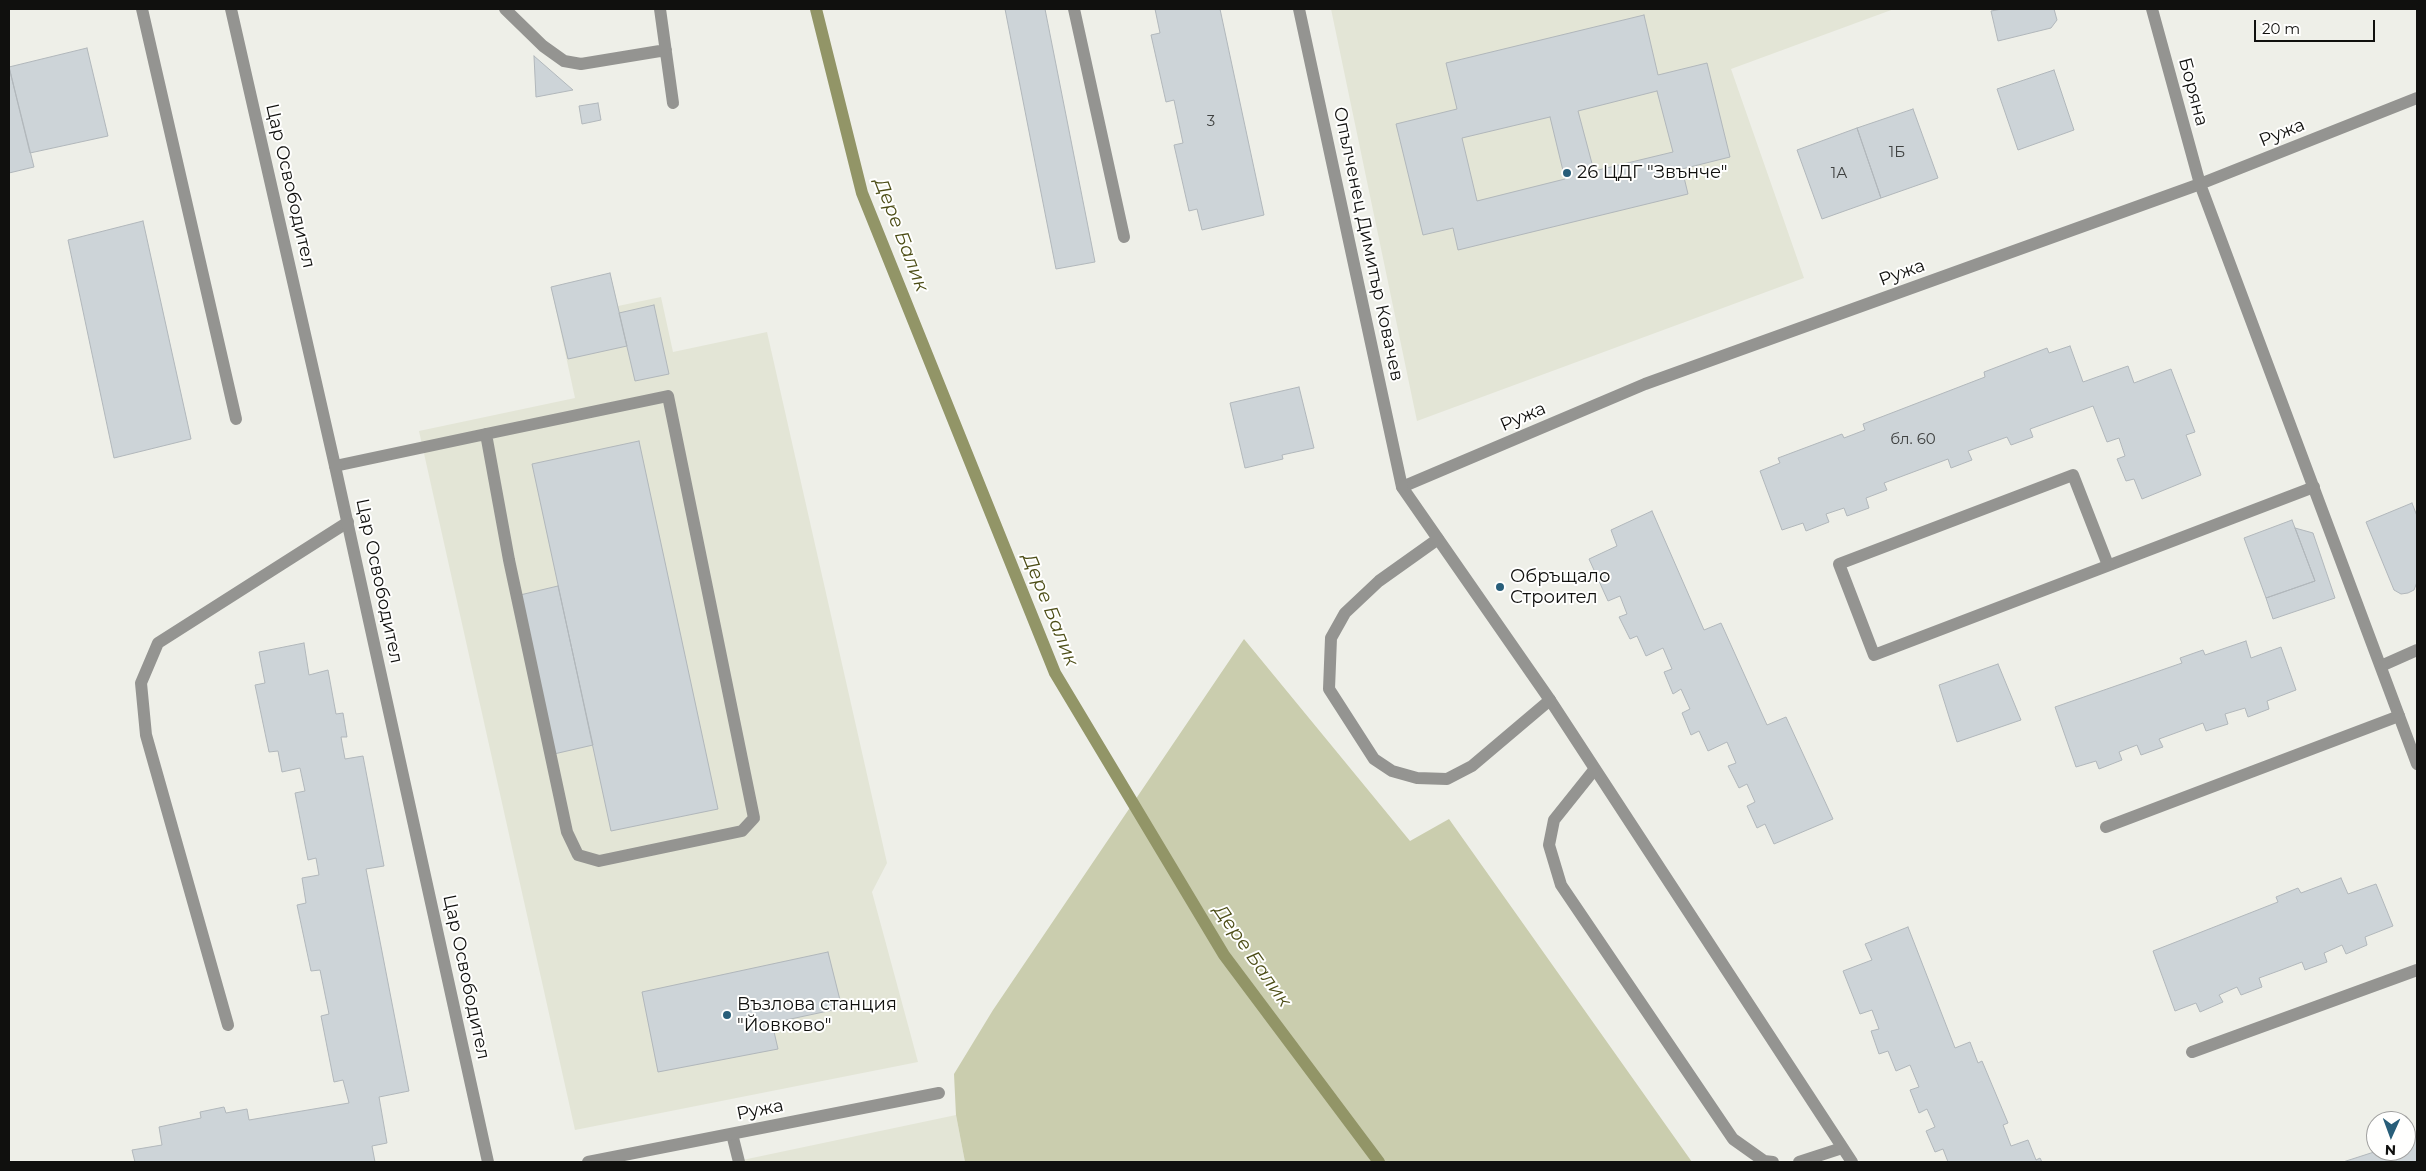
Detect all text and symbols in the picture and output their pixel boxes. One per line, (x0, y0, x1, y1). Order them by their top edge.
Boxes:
scale bar (2256, 10, 2377, 42)
text: 20 m (2262, 19, 2300, 38)
street label: Боряна (2173, 55, 2213, 129)
street label: Цар Освободител (261, 102, 319, 270)
street label: Опълченец Димитър Ковачев (1328, 105, 1408, 383)
house number: 3 (1207, 113, 1215, 131)
street label: Ружа (2256, 114, 2308, 152)
house number: 1Б (1889, 144, 1905, 162)
place label: 26 ЦДГ "Звънче" (1577, 162, 1727, 184)
house number: 1А (1831, 165, 1847, 183)
marker: 26 ЦДГ "Звънче" (1561, 167, 1573, 179)
water label: Дере Балик (869, 175, 933, 295)
street label: Ружа (1876, 255, 1928, 291)
street label: Ружа (1497, 398, 1549, 436)
house number: бл. 60 (1890, 431, 1936, 449)
street label: Цар Освободител (351, 497, 407, 665)
water label: Дере Балик (1017, 550, 1083, 670)
place label: Обръщало Строител (1510, 566, 1610, 608)
marker: Обръщало Строител (1494, 581, 1506, 593)
street label: Цар Освободител (438, 893, 494, 1061)
water label: Дере Балик (1208, 900, 1296, 1012)
place label: Възлова станция "Йовково" (737, 994, 897, 1036)
marker: Възлова станция "Йовково" (721, 1009, 733, 1021)
street label: Ружа (735, 1095, 785, 1125)
north arrow (2366, 1111, 2416, 1161)
text: N (2385, 1141, 2396, 1159)

